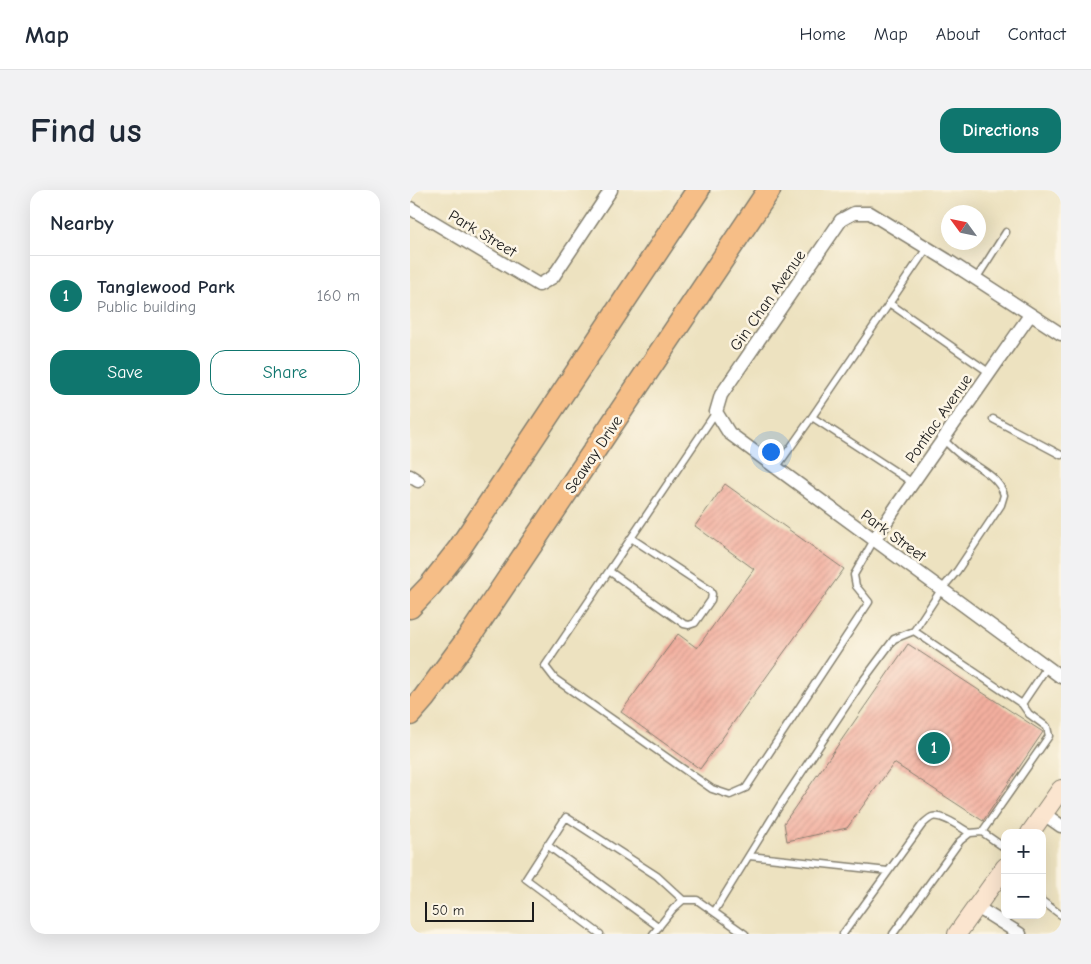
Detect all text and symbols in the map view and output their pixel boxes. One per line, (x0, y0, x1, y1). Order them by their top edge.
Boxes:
text: Map (25, 21, 69, 49)
text: Home (799, 24, 846, 45)
text: Map (874, 24, 908, 45)
text: About (936, 24, 980, 45)
text: Contact (1008, 24, 1066, 45)
button: Directions (940, 108, 1061, 153)
text: Find us (30, 110, 142, 151)
north arrow (941, 205, 986, 250)
street label: Park Street (445, 207, 520, 261)
text: Nearby (50, 211, 114, 235)
street label: Gin Chan Avenue (726, 247, 809, 354)
text: Tanglewood Park (97, 276, 235, 298)
text: 1 (63, 287, 69, 305)
text: 160 m (317, 287, 360, 305)
text: Public building (97, 298, 196, 316)
button: Save (50, 350, 200, 395)
button: Share (210, 350, 360, 395)
street label: Pontiac Avenue (902, 371, 976, 466)
street label: Seaway Drive (561, 412, 626, 497)
your location (758, 439, 784, 465)
street label: Park Street (857, 506, 930, 566)
pin: 1 (918, 729, 950, 767)
map controls (1001, 829, 1046, 919)
button: + (1001, 829, 1046, 874)
button: − (1001, 874, 1046, 919)
scale bar (425, 899, 534, 922)
text: 50 m (432, 902, 464, 919)

